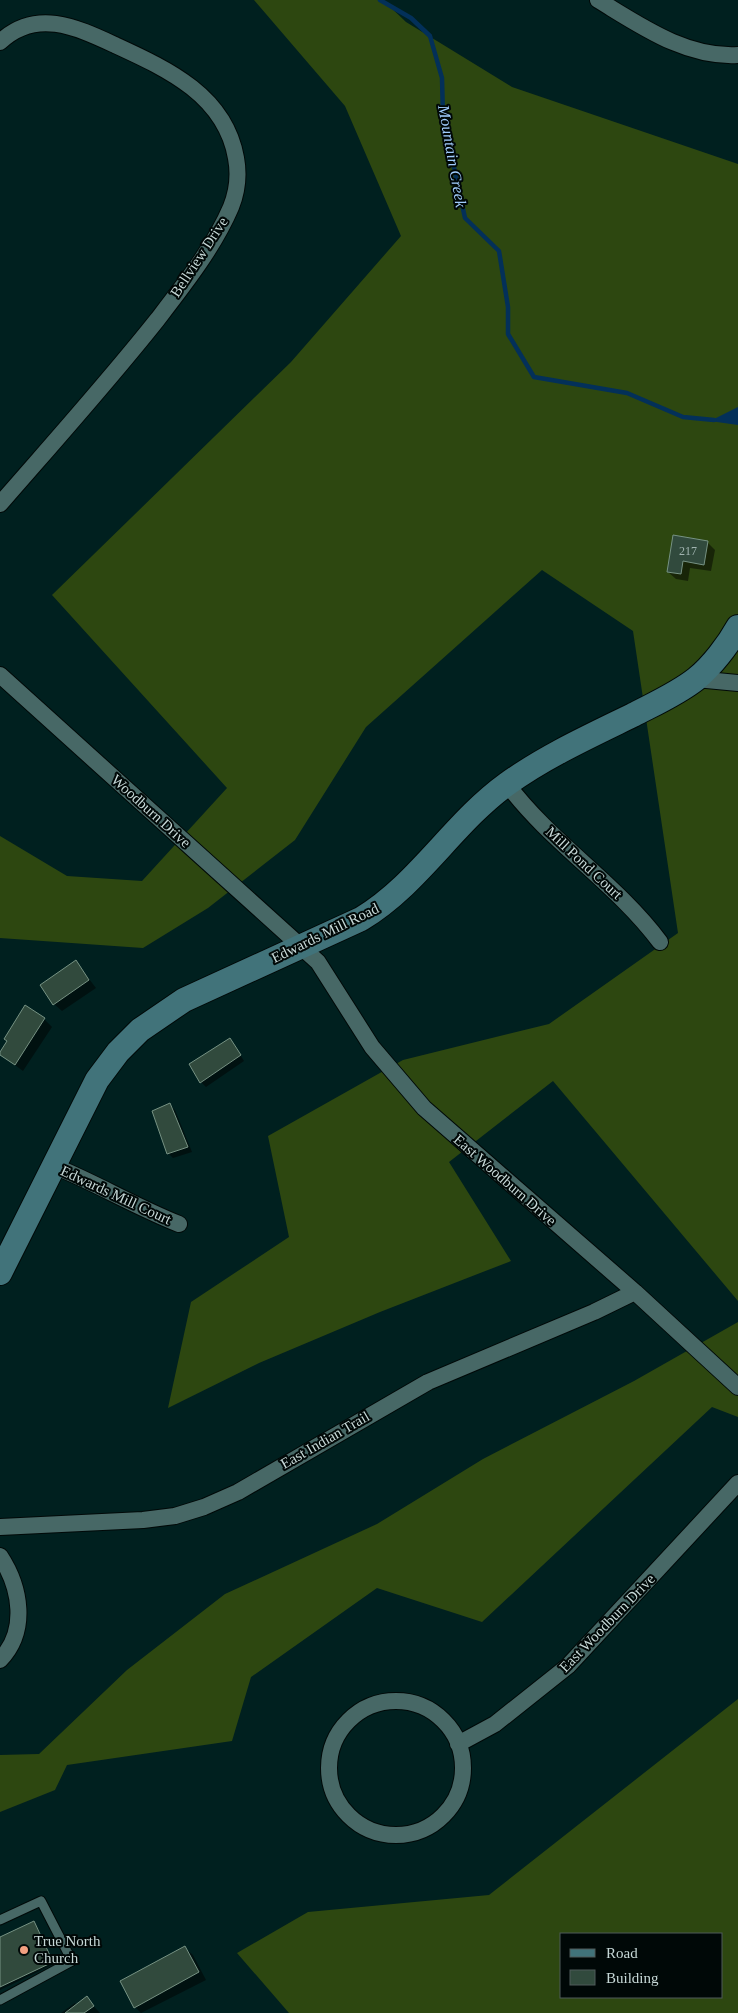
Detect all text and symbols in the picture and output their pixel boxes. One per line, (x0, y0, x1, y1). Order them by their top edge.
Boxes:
water label: Mountain Creek (435, 103, 470, 210)
street label: Bellview Drive (167, 214, 231, 300)
house number: 217 (679, 544, 697, 558)
street label: Woodburn Drive (108, 771, 194, 851)
street label: Mill Pond Court (543, 824, 626, 903)
street label: Edwards Mill Road (269, 900, 382, 966)
street label: East Woodburn Drive (451, 1131, 560, 1229)
street label: Edwards Mill Court (58, 1162, 175, 1228)
street label: East Indian Trail (278, 1408, 372, 1472)
street label: East Woodburn Drive (556, 1570, 658, 1675)
place label: True North Church (34, 1933, 101, 1966)
legend (560, 1933, 723, 1998)
marker: True North Church (18, 1944, 30, 1956)
text: Road (606, 1945, 638, 1961)
text: Building (606, 1970, 659, 1986)

